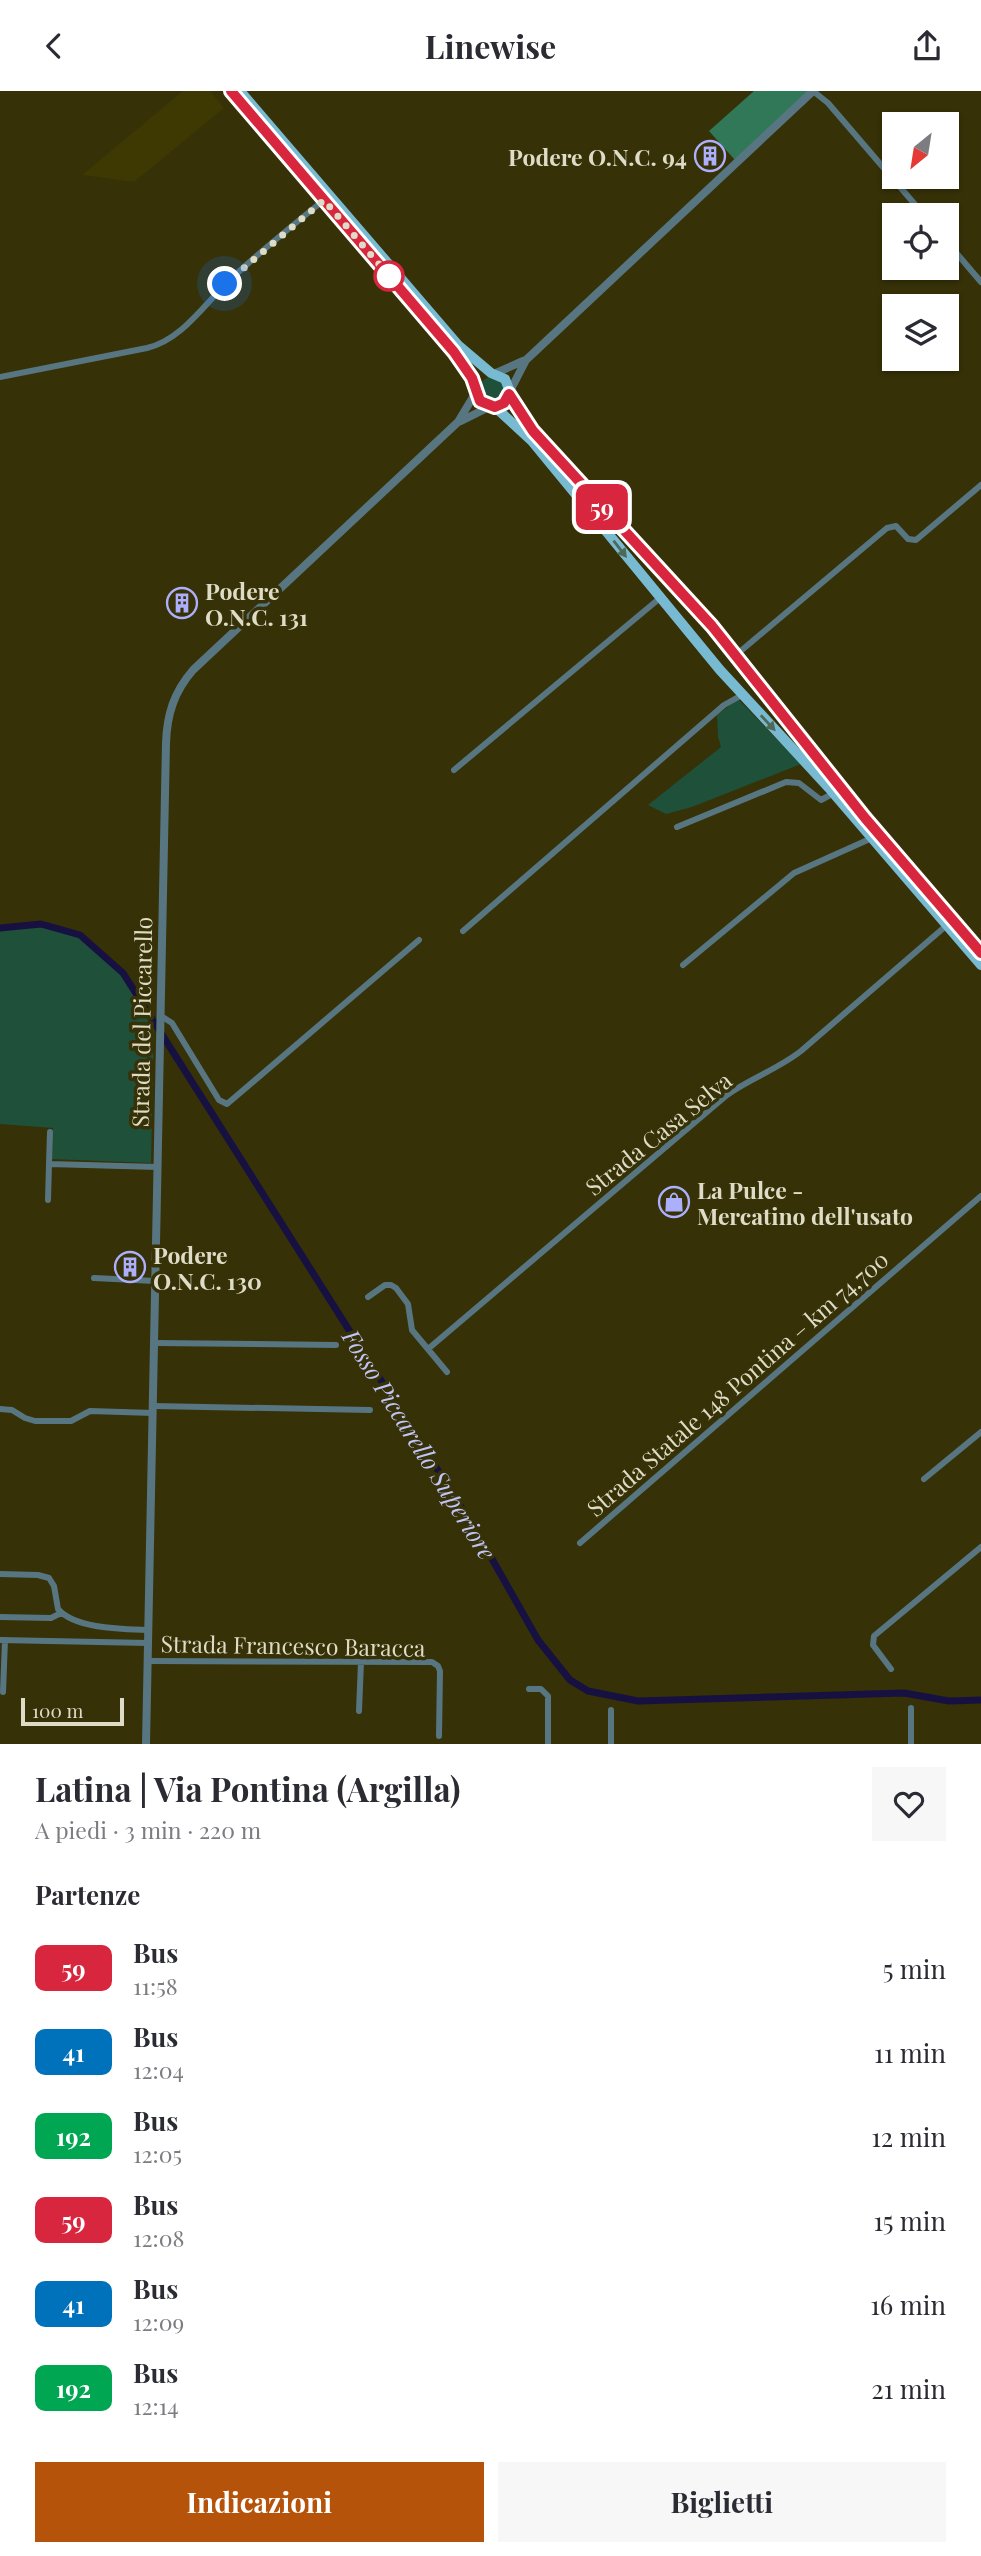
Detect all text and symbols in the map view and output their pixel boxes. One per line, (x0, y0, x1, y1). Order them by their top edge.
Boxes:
text: Linewise (425, 24, 556, 67)
icon: back (35, 27, 73, 65)
icon: share (908, 27, 946, 65)
north arrow (882, 112, 959, 189)
map controls (882, 112, 959, 371)
building icon: Podere O.N.C. 94 (693, 139, 727, 173)
place label: Podere O.N.C. 94 (508, 141, 687, 172)
button: locate (882, 203, 959, 280)
unlabelled marker (374, 261, 404, 291)
your location (207, 266, 242, 301)
button: layers (882, 294, 959, 371)
line badge: 59 (570, 484, 634, 530)
text: 59 (590, 491, 614, 523)
one-way arrow (613, 540, 628, 558)
place label: Podere O.N.C. 131 (205, 575, 308, 632)
building icon: Podere O.N.C. 131 (165, 586, 199, 620)
one-way arrow (759, 714, 775, 731)
street label: Strada del Piccarello (124, 916, 158, 1128)
street label: Strada Casa Selva (578, 1064, 738, 1202)
place label: La Pulce - Mercatino dell'usato (697, 1174, 913, 1231)
shop icon: La Pulce - Mercatino dell'usato (657, 1185, 691, 1219)
place label: Podere O.N.C. 130 (153, 1239, 262, 1296)
street label: Strada Statale 148 Pontina – km 74,700 (580, 1243, 894, 1523)
building icon: Podere O.N.C. 130 (113, 1250, 147, 1284)
water label: Fosso Piccarello Superiore (335, 1322, 504, 1565)
street label: Strada Francesco Baracca (160, 1627, 426, 1663)
scale bar (21, 1695, 124, 1727)
text: 100 m (32, 1697, 83, 1723)
text: Latina | Via Pontina (Argilla) (35, 1766, 460, 1810)
button: heart (872, 1767, 946, 1841)
text: A piedi · 3 min · 220 m (35, 1814, 261, 1845)
text: Partenze (35, 1877, 140, 1912)
text: Bus (133, 1935, 178, 1970)
text: 5 min (883, 1951, 946, 1986)
text: 59 (61, 1952, 86, 1984)
text: 11:58 (133, 1970, 178, 2001)
text: Bus (133, 2019, 178, 2054)
text: 11 min (874, 2035, 946, 2070)
text: 41 (63, 2036, 84, 2068)
text: 12:04 (133, 2054, 184, 2085)
text: Bus (133, 2103, 178, 2138)
text: 12 min (871, 2119, 946, 2154)
text: 192 (56, 2120, 91, 2152)
text: 12:05 (133, 2138, 182, 2169)
text: Bus (133, 2187, 178, 2222)
text: 15 min (874, 2203, 946, 2238)
text: 59 (61, 2204, 86, 2236)
text: 12:08 (133, 2222, 184, 2253)
text: Bus (133, 2271, 178, 2306)
text: 16 min (870, 2287, 946, 2322)
text: 41 (63, 2288, 84, 2320)
text: 12:09 (133, 2306, 184, 2337)
text: Bus (133, 2355, 178, 2390)
text: 21 min (871, 2371, 946, 2406)
text: 192 (56, 2372, 91, 2404)
text: 12:14 (133, 2390, 179, 2421)
button: Indicazioni (35, 2462, 484, 2542)
button: Biglietti (498, 2462, 946, 2542)

